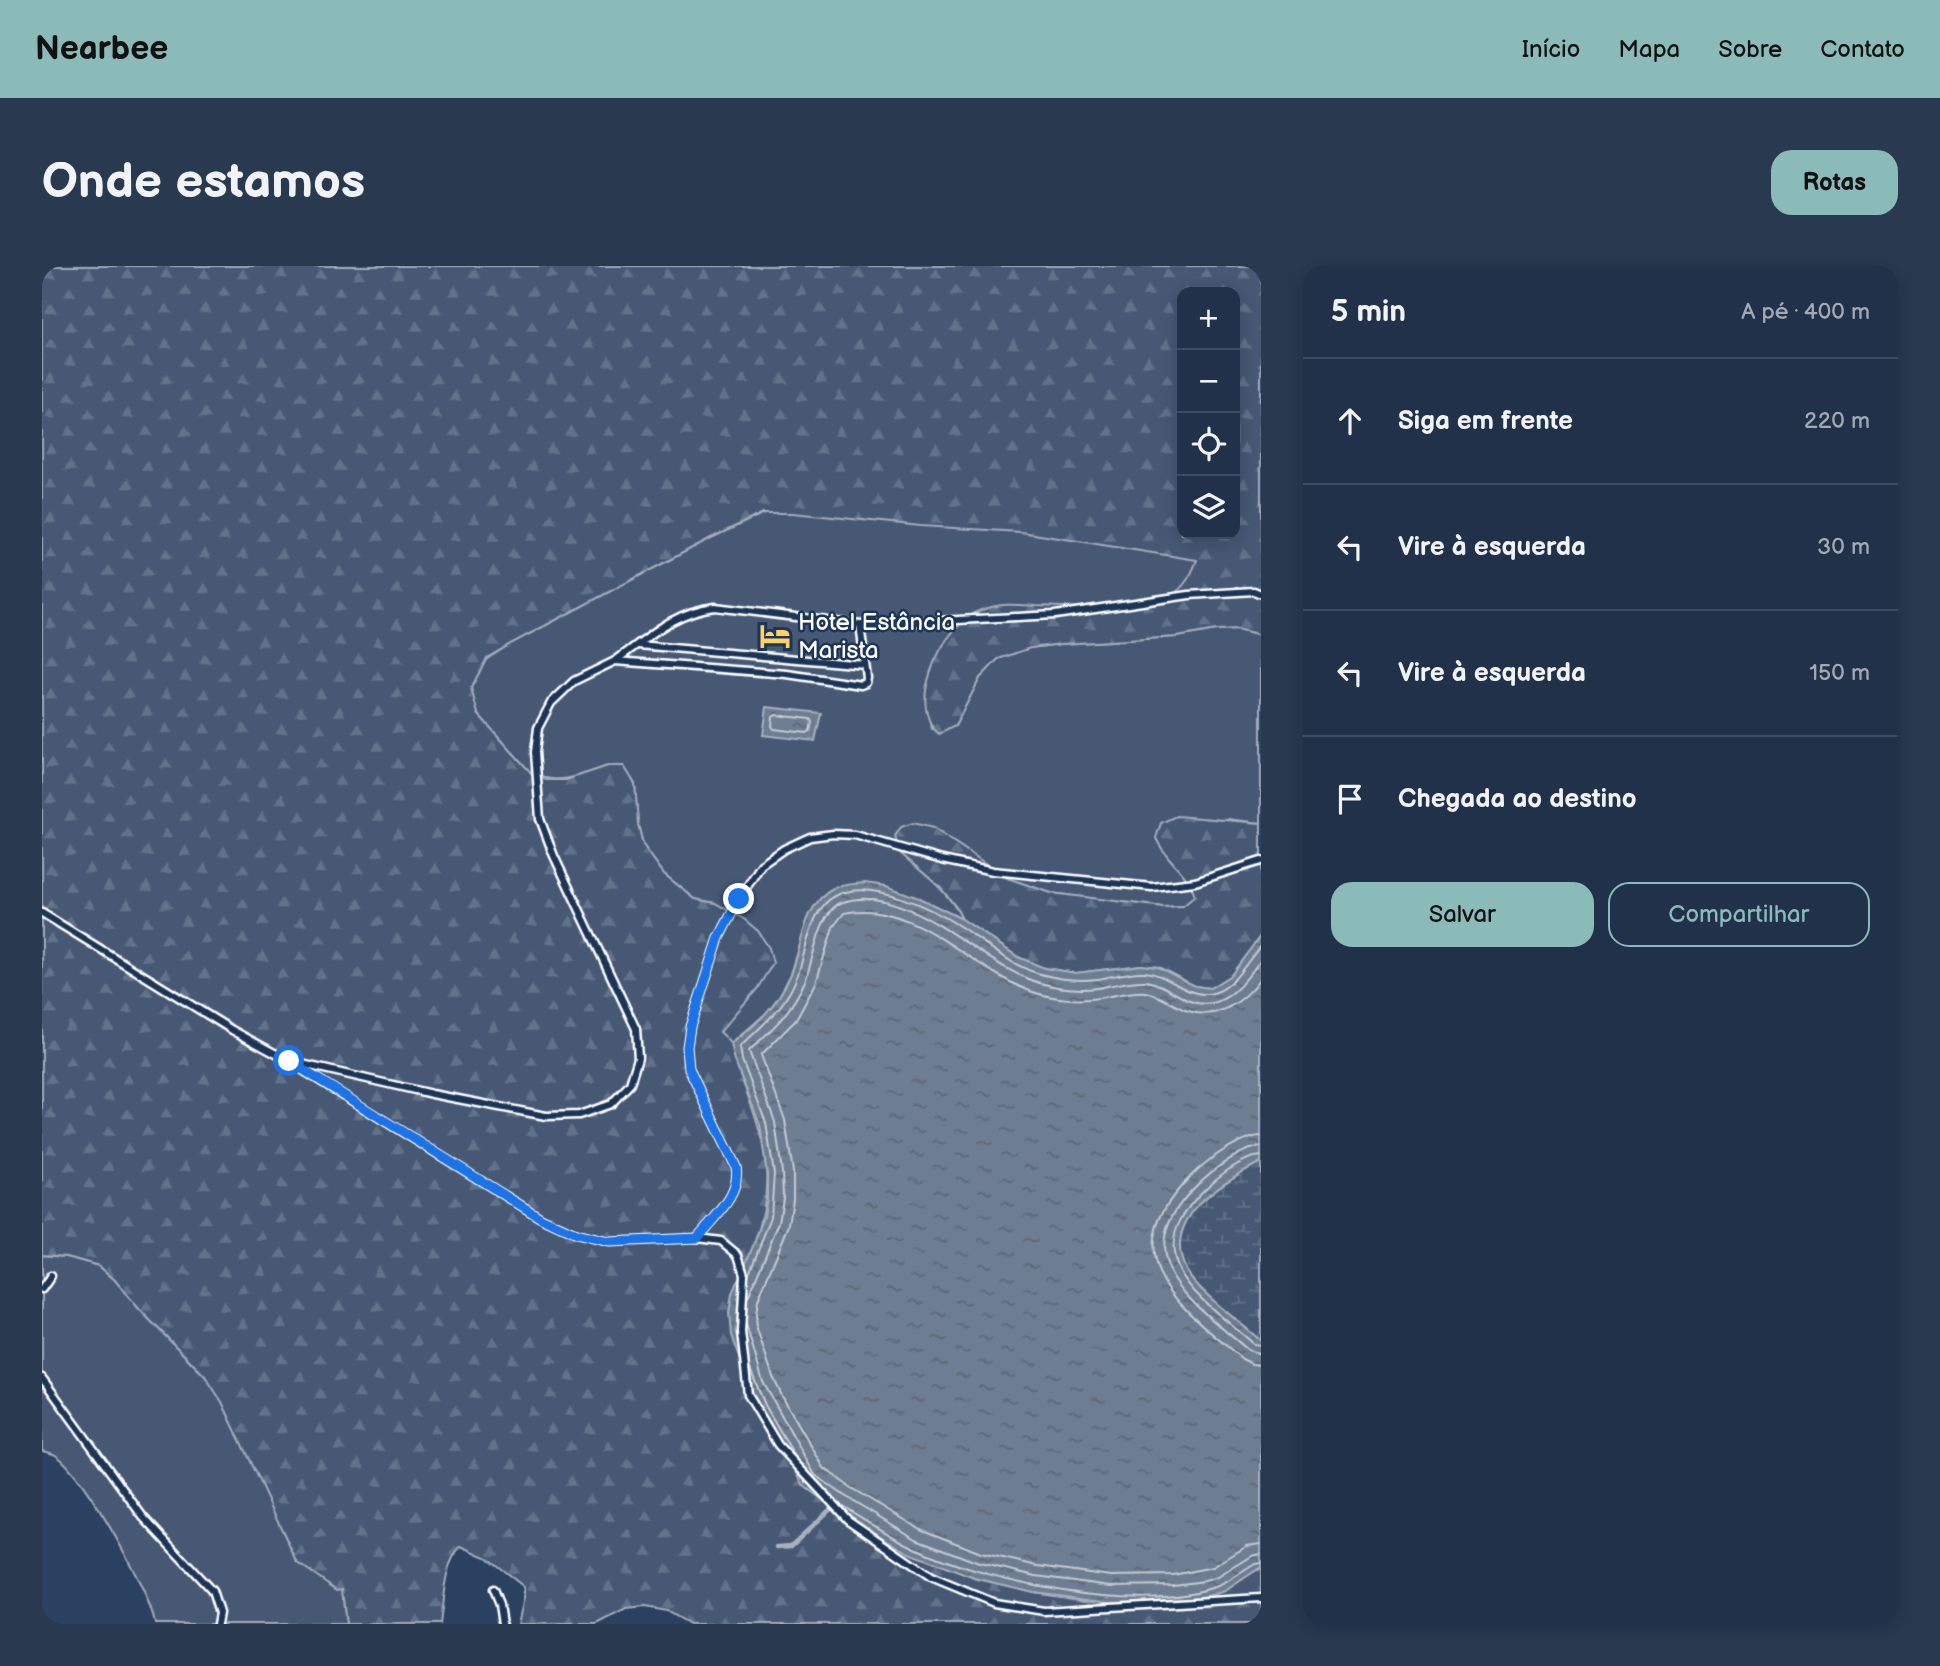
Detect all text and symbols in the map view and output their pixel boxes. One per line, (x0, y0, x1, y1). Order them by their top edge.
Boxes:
text: Nearbee (35, 29, 168, 69)
text: Início (1522, 35, 1580, 64)
text: Mapa (1618, 35, 1680, 64)
text: Sobre (1718, 35, 1782, 64)
text: Contato (1820, 35, 1905, 64)
button: Rotas (1771, 150, 1898, 215)
text: Onde estamos (42, 153, 365, 212)
map controls (1177, 287, 1240, 539)
button: + (1177, 287, 1240, 350)
text: 5 min (1331, 294, 1406, 330)
text: A pé · 400 m (1741, 298, 1870, 326)
button: − (1177, 350, 1240, 413)
icon: ahead (1331, 402, 1369, 440)
text: Siga em frente (1398, 406, 1573, 437)
text: 220 m (1804, 407, 1870, 435)
button: locate (1177, 413, 1240, 476)
button: layers (1177, 476, 1240, 539)
icon: left (1331, 528, 1369, 566)
text: Vire à esquerda (1398, 532, 1586, 563)
text: 30 m (1817, 533, 1870, 561)
place label: Hotel Estância Marista (798, 608, 955, 665)
hotel icon: Hotel Estância Marista (758, 619, 792, 653)
icon: left (1331, 654, 1369, 692)
text: Vire à esquerda (1398, 658, 1586, 689)
text: 150 m (1809, 659, 1870, 687)
icon: arrive (1331, 780, 1369, 818)
text: Chegada ao destino (1398, 784, 1636, 815)
button: Salvar (1331, 882, 1594, 947)
button: Compartilhar (1608, 882, 1870, 947)
route end (723, 883, 754, 914)
route start (273, 1045, 304, 1076)

